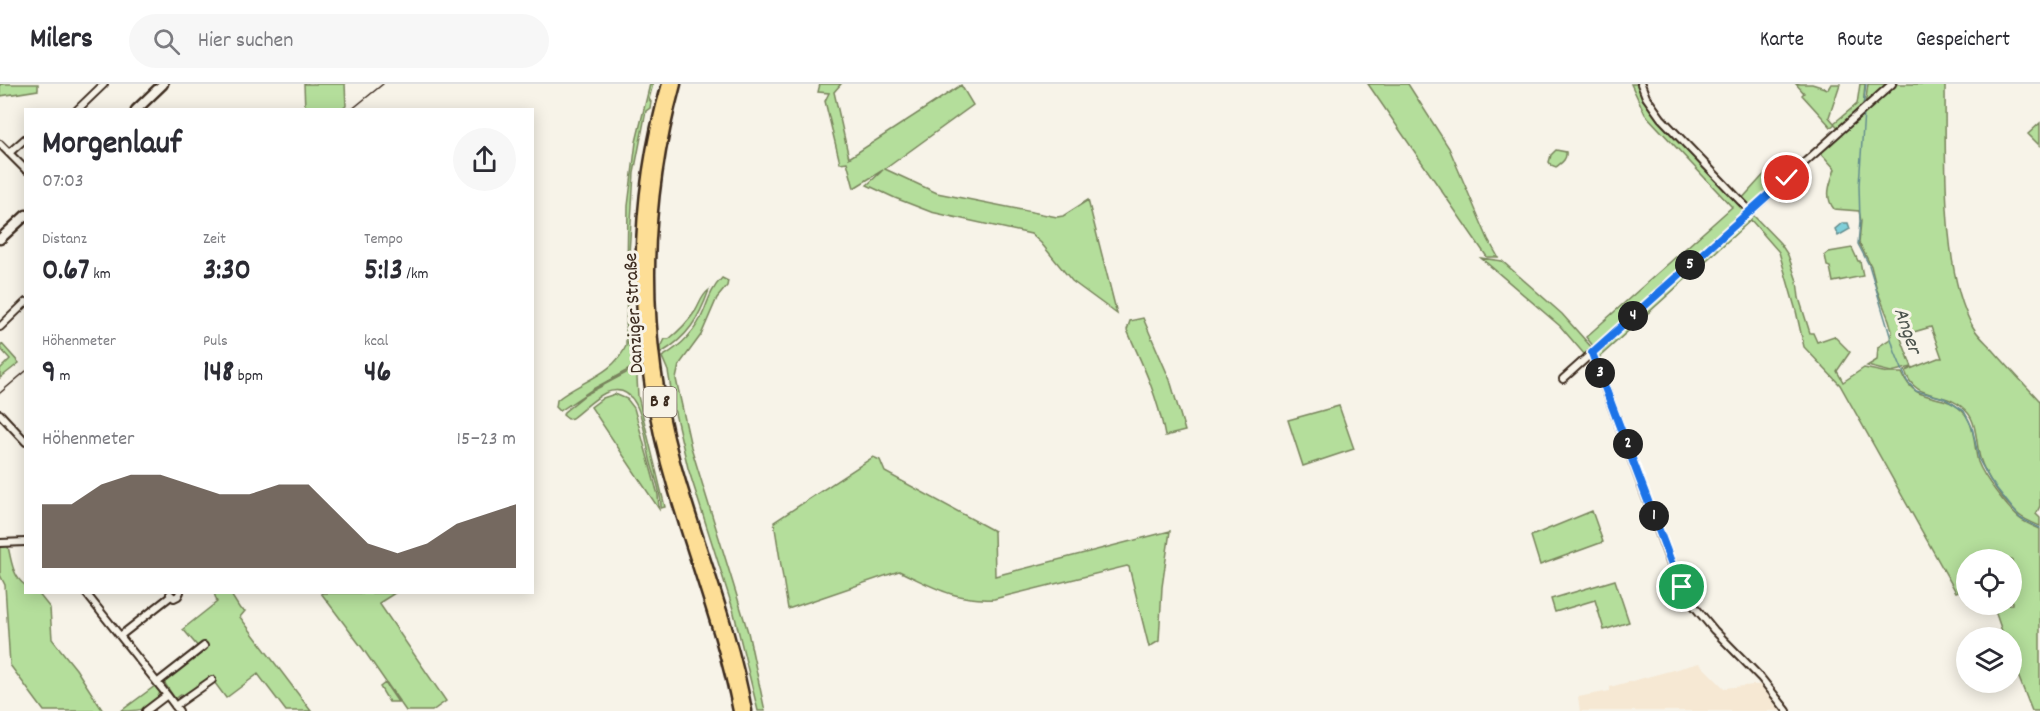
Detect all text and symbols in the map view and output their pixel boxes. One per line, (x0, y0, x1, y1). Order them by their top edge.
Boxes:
search box (129, 14, 549, 68)
text: Milers (30, 21, 93, 61)
icon: search (150, 25, 183, 58)
text: Hier suchen (198, 26, 293, 57)
text: Karte (1760, 26, 1804, 56)
text: Route (1837, 26, 1883, 56)
text: Gespeichert (1916, 26, 2010, 56)
text: Morgenlauf (42, 122, 182, 169)
button: share (453, 128, 516, 191)
pin (1761, 152, 1812, 203)
icon: check (1770, 161, 1803, 194)
text: 07:03 (42, 168, 84, 196)
text: Distanz (42, 228, 87, 251)
text: Zeit (203, 228, 226, 251)
text: Tempo (364, 228, 403, 251)
pin: 5 (1675, 250, 1705, 280)
text: 0.67 (42, 251, 90, 294)
text: 3:30 (203, 251, 251, 294)
text: 5:13 (364, 251, 403, 294)
street label: Danziger Straße (618, 252, 652, 374)
text: 5 (1686, 253, 1694, 276)
text: km (90, 263, 111, 286)
text: /km (403, 263, 429, 286)
pin: 4 (1618, 301, 1648, 331)
text: 4 (1630, 304, 1636, 327)
water label: Anger (1884, 304, 1929, 360)
text: Höhenmeter (42, 330, 116, 353)
text: Puls (203, 330, 228, 353)
text: kcal (364, 330, 388, 353)
text: 9 (42, 353, 56, 396)
text: 148 (203, 353, 234, 396)
text: 46 (364, 353, 391, 396)
pin: 3 (1585, 358, 1615, 388)
text: 3 (1596, 361, 1604, 384)
text: m (56, 365, 70, 388)
text: bpm (234, 365, 263, 388)
road number: B 8 (644, 387, 676, 417)
text: Höhenmeter (42, 426, 134, 454)
text: 15–23 m (457, 426, 516, 454)
pin: 2 (1613, 429, 1643, 459)
text: 2 (1625, 432, 1632, 455)
pin: 1 (1639, 501, 1669, 531)
text: 1 (1652, 504, 1656, 527)
map controls (1956, 549, 2022, 693)
button: locate (1956, 549, 2022, 615)
pin (1656, 561, 1707, 612)
icon: arrive (1665, 570, 1698, 603)
button: layers (1956, 627, 2022, 693)

